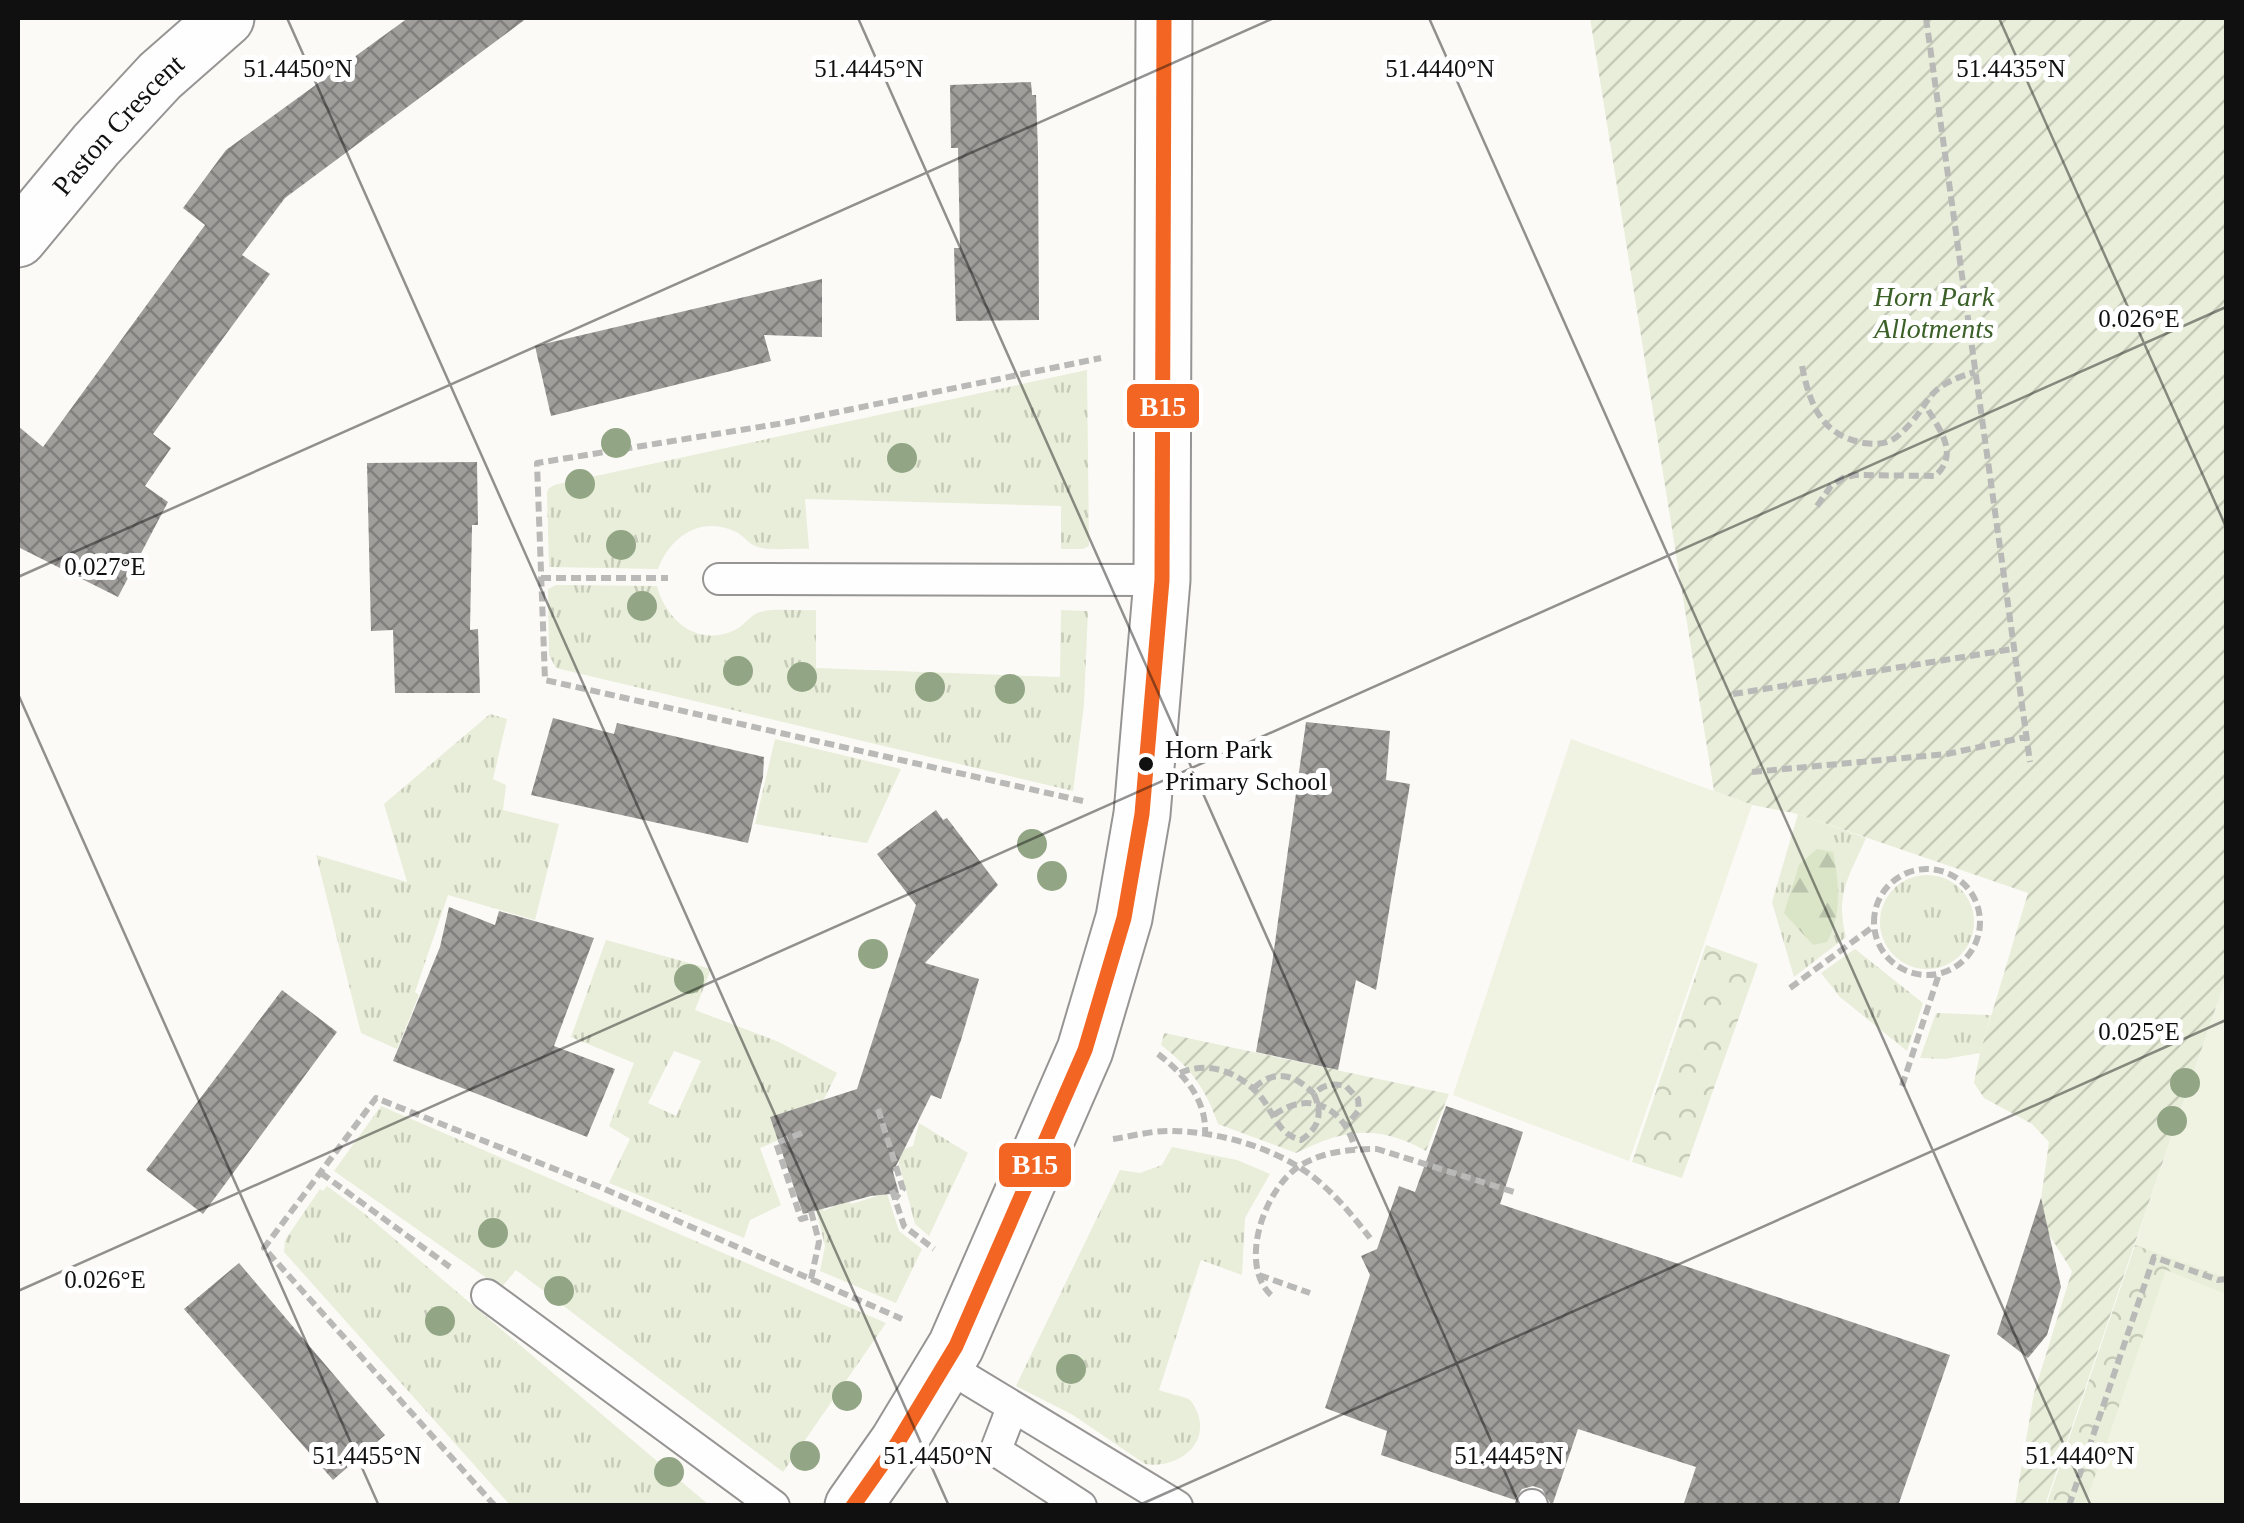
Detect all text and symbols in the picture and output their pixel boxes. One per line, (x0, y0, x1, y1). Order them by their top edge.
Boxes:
street label: Paston Crescent (46, 47, 190, 201)
text: 51.4450°N (243, 55, 353, 82)
text: 51.4445°N (814, 55, 924, 82)
text: 51.4440°N (1385, 55, 1495, 82)
text: 51.4435°N (1956, 55, 2066, 82)
park label: Horn Park Allotments (1872, 281, 1995, 344)
text: 0.026°E (2098, 305, 2180, 332)
line badge: B15 (1125, 382, 1201, 430)
text: B15 (1140, 391, 1186, 422)
text: 0.027°E (64, 553, 146, 580)
place label: Horn Park Primary School (1165, 735, 1328, 796)
marker: Horn Park Primary School (1136, 754, 1156, 774)
text: 0.025°E (2098, 1018, 2180, 1045)
line badge: B15 (997, 1141, 1073, 1189)
text: B15 (1012, 1149, 1058, 1180)
text: 0.026°E (64, 1266, 146, 1293)
text: 51.4455°N (312, 1442, 422, 1469)
text: 51.4450°N (883, 1442, 993, 1469)
text: 51.4445°N (1454, 1442, 1564, 1469)
text: 51.4440°N (2025, 1442, 2135, 1469)

